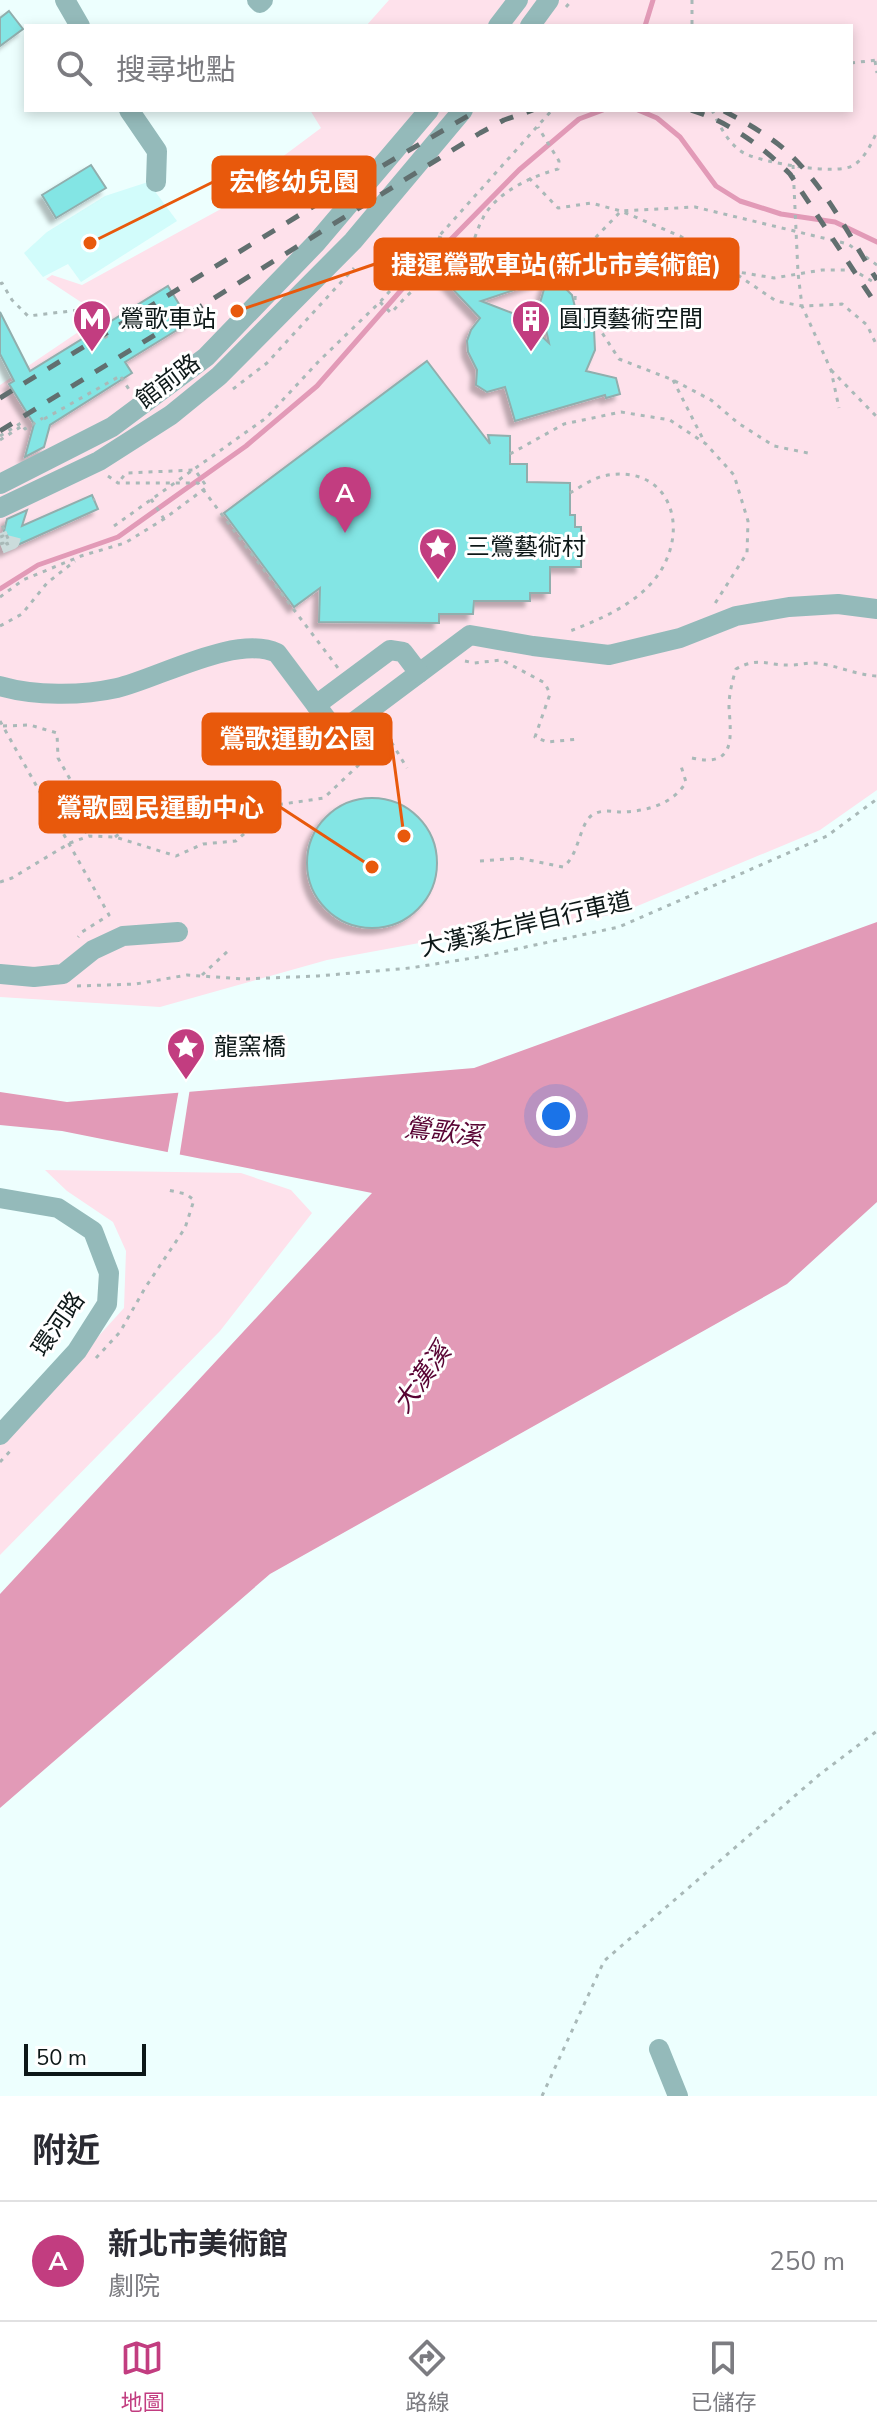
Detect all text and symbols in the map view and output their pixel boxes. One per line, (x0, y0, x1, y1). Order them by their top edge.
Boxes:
search box (24, 24, 853, 112)
icon: search (52, 46, 96, 90)
text: 搜尋地點 (116, 50, 236, 91)
callout: 宏修幼兒園 (213, 157, 375, 207)
text: 宏修幼兒園 (229, 165, 359, 200)
callout: 捷運鶯歌車站(新北市美術館) (375, 239, 738, 289)
text: 捷運鶯歌車站(新北市美術館) (391, 248, 721, 283)
metro station icon: 鶯歌車站 (71, 298, 113, 353)
building icon: 圓頂藝術空間 (510, 298, 552, 353)
place label: 鶯歌車站 (120, 303, 216, 335)
place label: 圓頂藝術空間 (559, 303, 703, 335)
street label: 館前路 (130, 347, 206, 415)
pin: A (319, 467, 371, 533)
place icon: 三鶯藝術村 (417, 526, 459, 581)
place label: 三鶯藝術村 (466, 531, 586, 563)
callout: 鶯歌運動公園 (203, 714, 391, 764)
text: 鶯歌運動公園 (219, 722, 375, 757)
callout: 鶯歌國民運動中心 (40, 782, 280, 832)
text: 鶯歌國民運動中心 (56, 791, 264, 826)
street label: 大漢溪左岸自行車道 (417, 884, 635, 964)
place icon: 龍窯橋 (165, 1026, 207, 1081)
place label: 龍窯橋 (214, 1031, 286, 1063)
your location (536, 1096, 576, 1136)
water label: 鶯歌溪 (402, 1110, 488, 1155)
street label: 環河路 (24, 1285, 92, 1363)
water label: 大漢溪 (385, 1333, 461, 1420)
scale bar (24, 2040, 146, 2076)
text: 50 m (36, 2043, 87, 2073)
text: 附近 (32, 2128, 100, 2174)
text: 新北市美術館 (108, 2224, 288, 2265)
text: A (48, 2244, 68, 2279)
text: 250 m (769, 2244, 845, 2279)
text: 劇院 (108, 2269, 160, 2304)
tab: 地圖 (120, 2336, 165, 2418)
tab: 路線 (405, 2336, 450, 2418)
tab: 已儲存 (690, 2336, 757, 2418)

